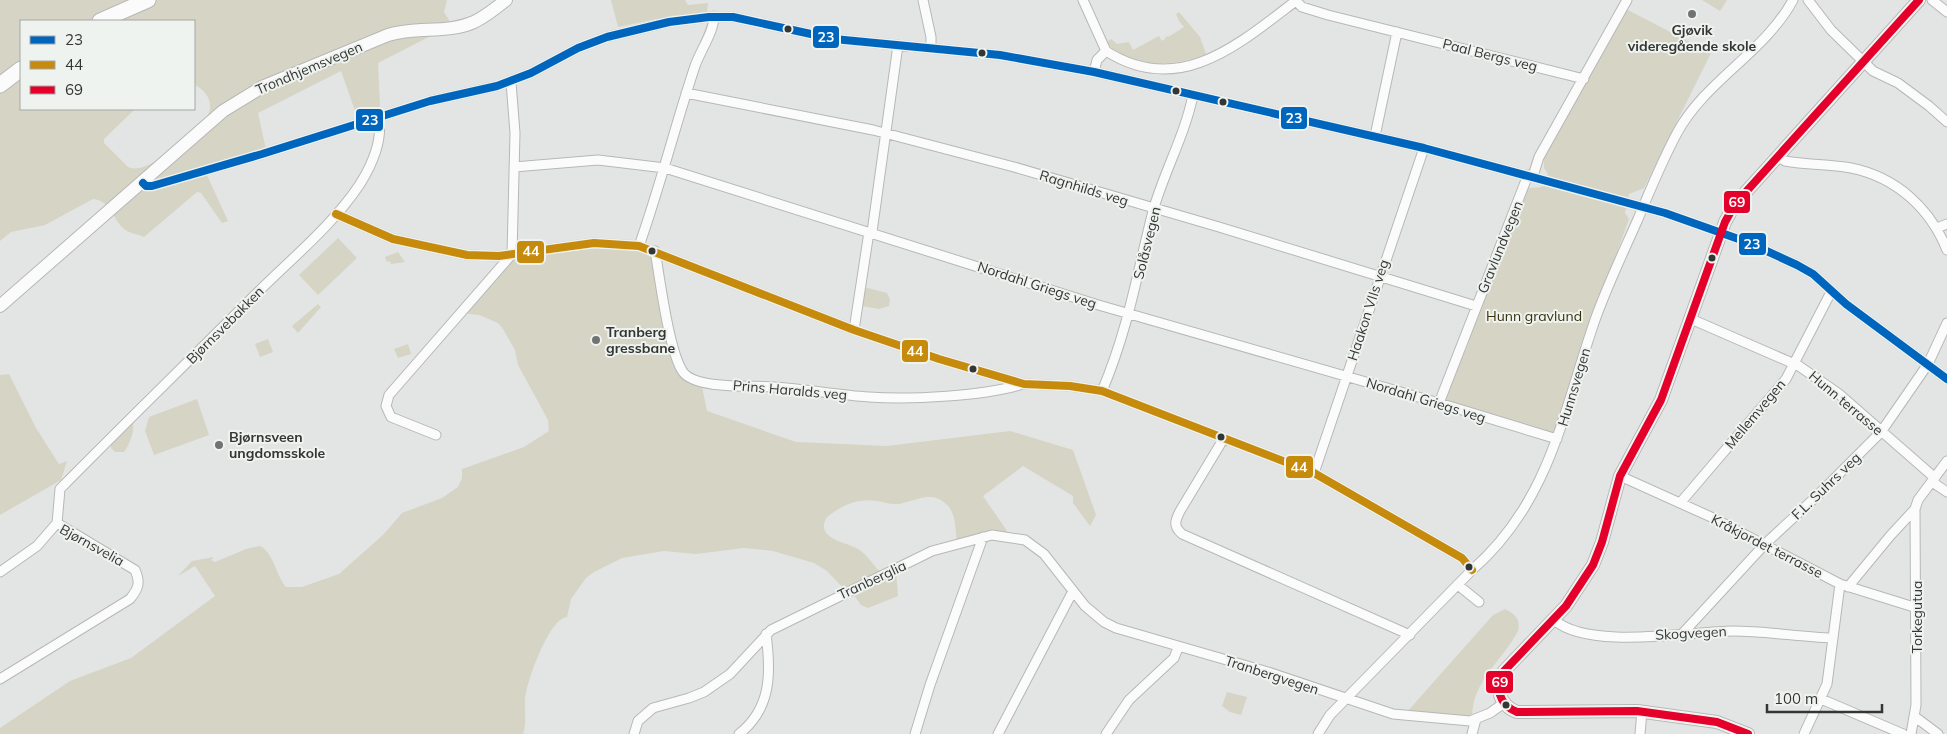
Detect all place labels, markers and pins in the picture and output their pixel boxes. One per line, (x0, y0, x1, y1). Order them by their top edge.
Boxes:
marker: Gjøvik videregående skole (1686, 8, 1698, 20)
place label: Gjøvik videregående skole (1627, 21, 1757, 55)
unlabelled marker (783, 24, 793, 34)
unlabelled marker (977, 48, 987, 58)
unlabelled marker (1171, 86, 1181, 96)
unlabelled marker (1218, 97, 1228, 107)
unlabelled marker (647, 246, 657, 256)
unlabelled marker (1707, 253, 1717, 263)
place label: Tranberg gressbane (606, 323, 676, 357)
marker: Tranberg gressbane (590, 334, 602, 346)
unlabelled marker (968, 364, 978, 374)
place label: Bjørnsveen ungdomsskole (229, 428, 326, 462)
unlabelled marker (1216, 432, 1226, 442)
marker: Bjørnsveen ungdomsskole (213, 439, 225, 451)
unlabelled marker (1464, 562, 1474, 572)
unlabelled marker (1501, 700, 1511, 710)

